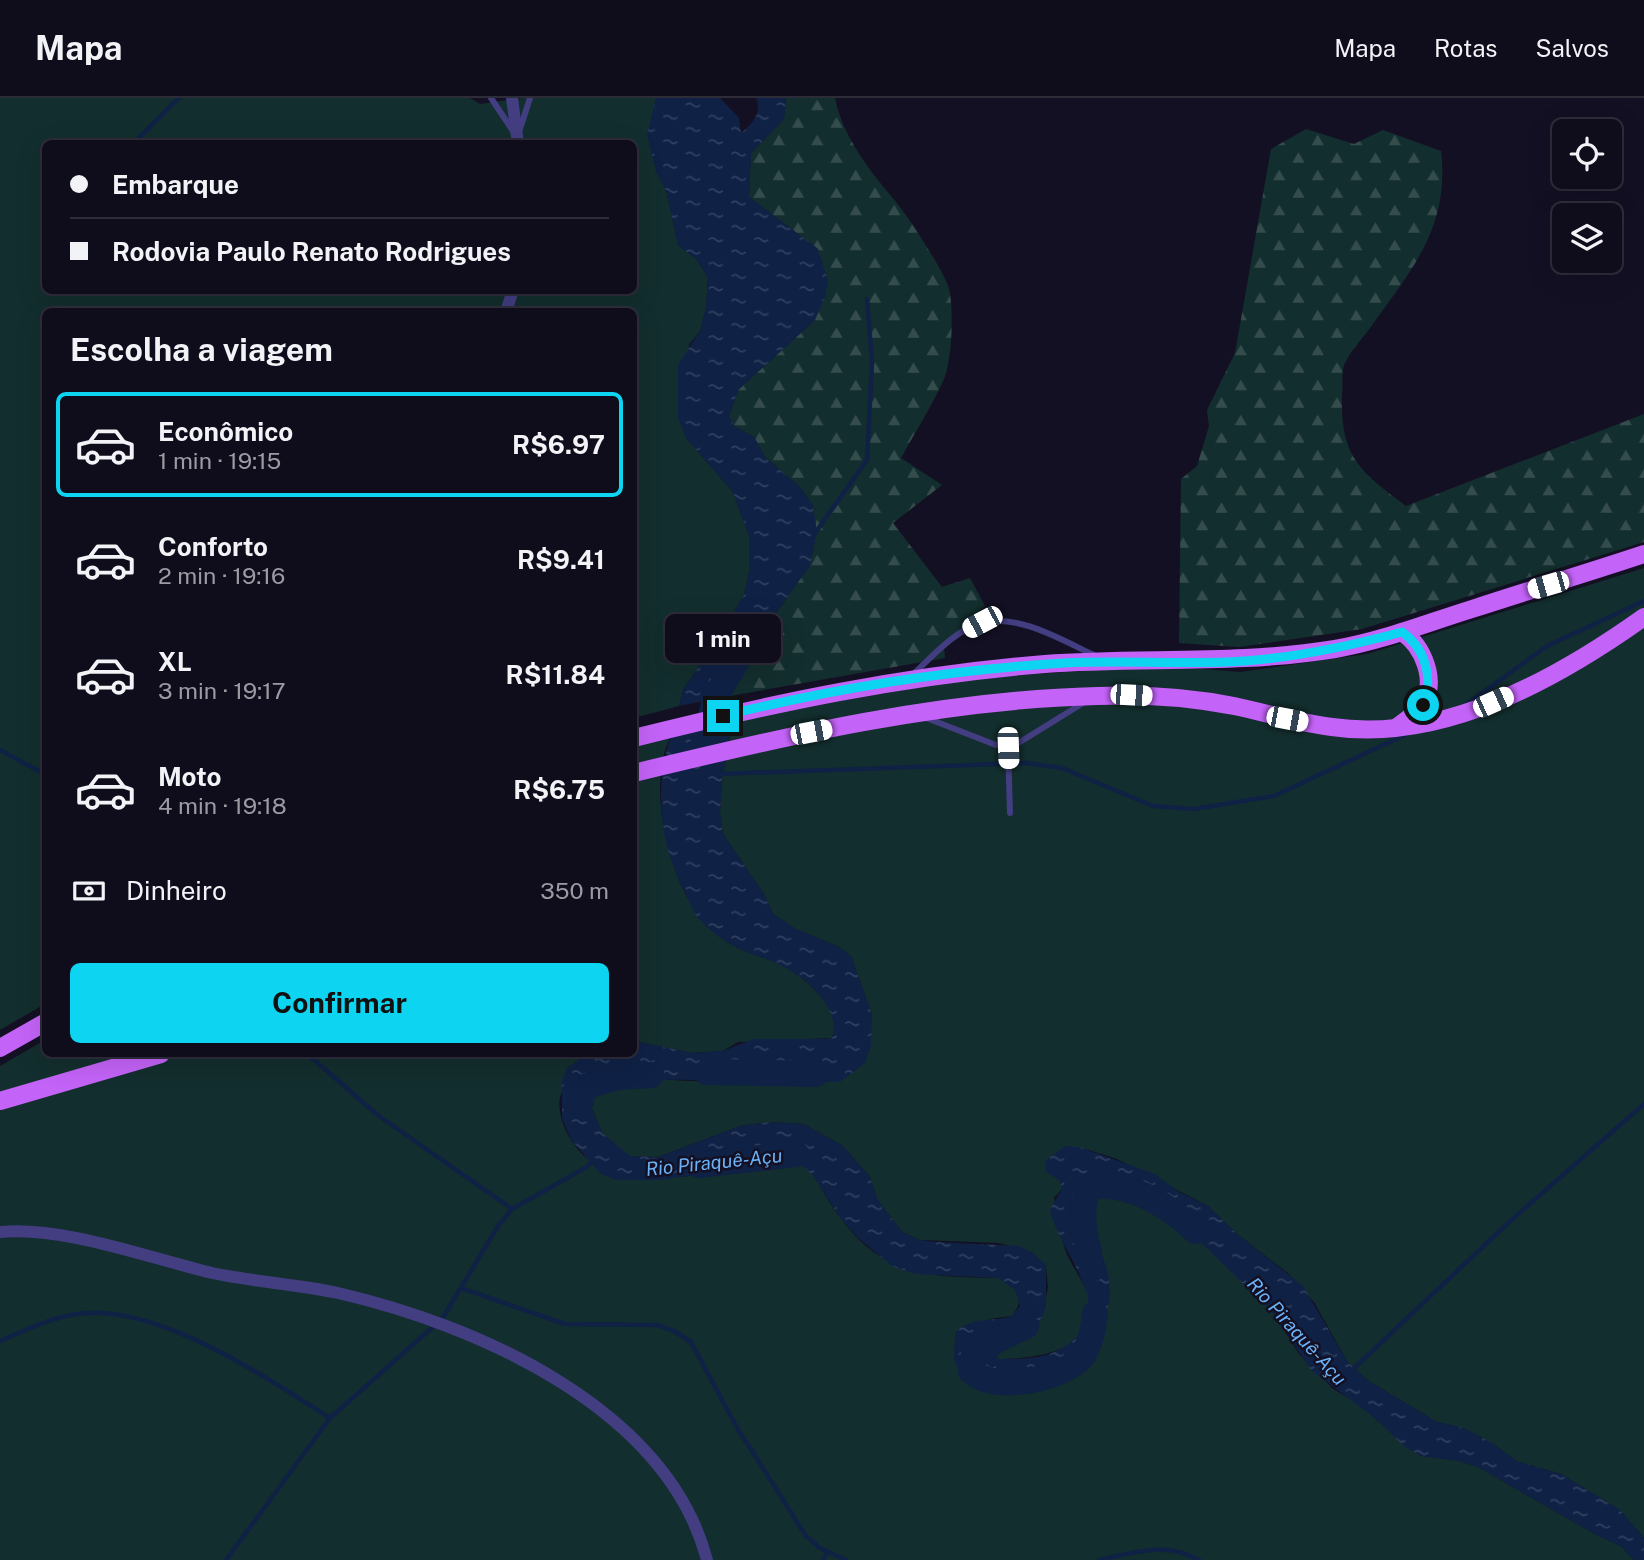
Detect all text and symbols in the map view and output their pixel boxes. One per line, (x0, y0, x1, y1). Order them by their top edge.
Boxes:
text: Mapa (35, 29, 123, 67)
text: Mapa (1334, 34, 1396, 62)
text: Rotas (1434, 34, 1497, 62)
text: Salvos (1535, 34, 1609, 62)
map controls (1552, 119, 1622, 273)
button: locate (1552, 119, 1622, 189)
text: Embarque (112, 169, 239, 200)
button: layers (1552, 203, 1622, 273)
text: Rodovia Paulo Renato Rodrigues (112, 236, 511, 267)
text: Escolha a viagem (70, 331, 333, 368)
icon: car (74, 413, 137, 476)
text: Econômico (158, 416, 293, 447)
text: R$6.97 (512, 429, 605, 460)
text: 1 min · 19:15 (158, 447, 281, 474)
icon: car (74, 528, 137, 591)
text: Conforto (158, 531, 268, 562)
text: R$9.41 (517, 544, 605, 575)
text: 2 min · 19:16 (158, 562, 285, 589)
car (1525, 569, 1572, 601)
car (959, 603, 1006, 641)
callout: 1 min (665, 614, 781, 664)
text: 1 min (695, 625, 751, 652)
icon: car (74, 643, 137, 706)
text: XL (158, 646, 192, 677)
text: R$11.84 (506, 659, 605, 690)
text: 3 min · 19:17 (158, 677, 285, 704)
car (1110, 683, 1153, 707)
car (1470, 684, 1517, 720)
route start (1407, 689, 1439, 721)
route end (707, 700, 739, 732)
car (1265, 705, 1310, 733)
car (789, 718, 834, 746)
car (997, 727, 1020, 769)
icon: car (74, 758, 137, 821)
text: Moto (158, 761, 221, 792)
text: R$6.75 (513, 774, 605, 805)
text: 4 min · 19:18 (158, 792, 287, 819)
icon: cash (70, 872, 108, 910)
text: Dinheiro (126, 875, 227, 906)
text: 350 m (540, 877, 609, 904)
button: Confirmar (70, 963, 609, 1043)
water label: Rio Piraquê-Açu (645, 1144, 783, 1180)
water label: Rio Piraquê-Açu (1243, 1273, 1351, 1389)

